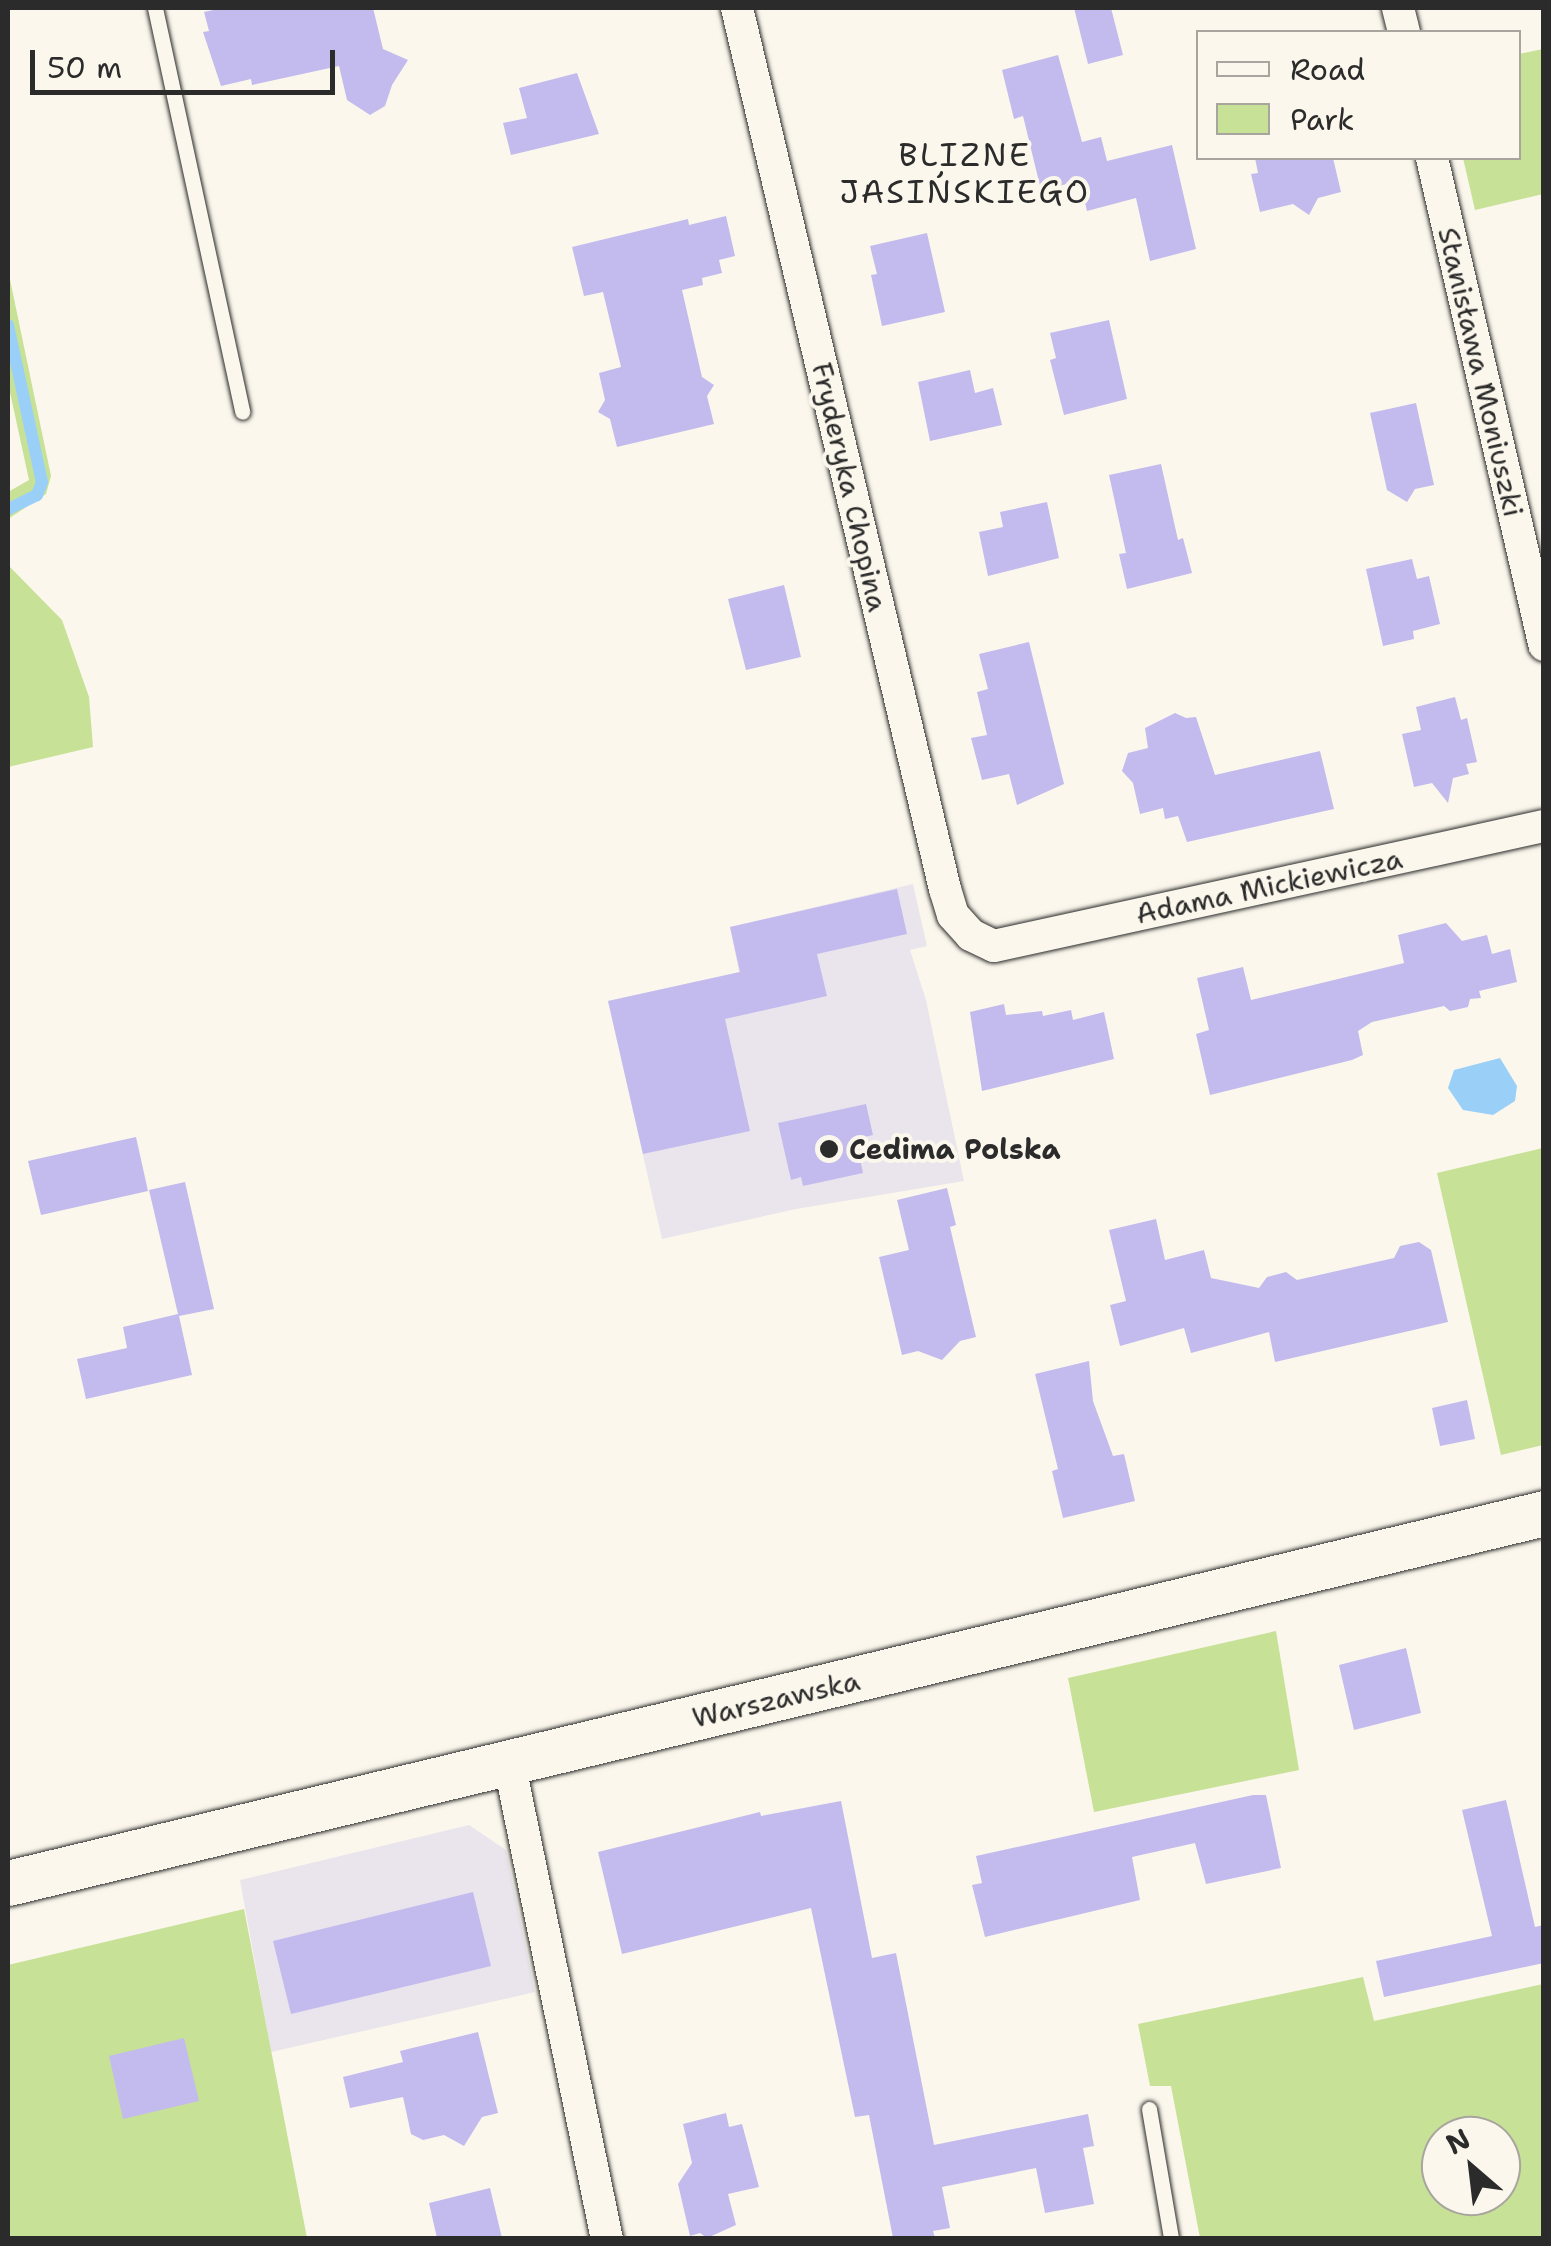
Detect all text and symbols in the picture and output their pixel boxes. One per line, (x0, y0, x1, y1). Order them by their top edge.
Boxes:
scale bar (35, 30, 340, 92)
legend (1196, 30, 1521, 160)
text: 50 m (47, 47, 122, 88)
text: Road (1290, 49, 1365, 90)
text: Park (1290, 99, 1354, 140)
district label: BLIZNE JASIŃSKIEGO (839, 137, 1091, 212)
street label: Stanisława Moniuszki (1431, 224, 1531, 520)
street label: Fryderyka Chopina (805, 359, 895, 615)
street label: Adama Mickiewicza (1133, 841, 1405, 931)
place label: Cedima Polska (849, 1132, 1061, 1166)
marker: Cedima Polska (818, 1138, 840, 1160)
street label: Warszawska (689, 1663, 863, 1735)
north arrow (1421, 2116, 1521, 2216)
text: N (1439, 2119, 1477, 2163)

